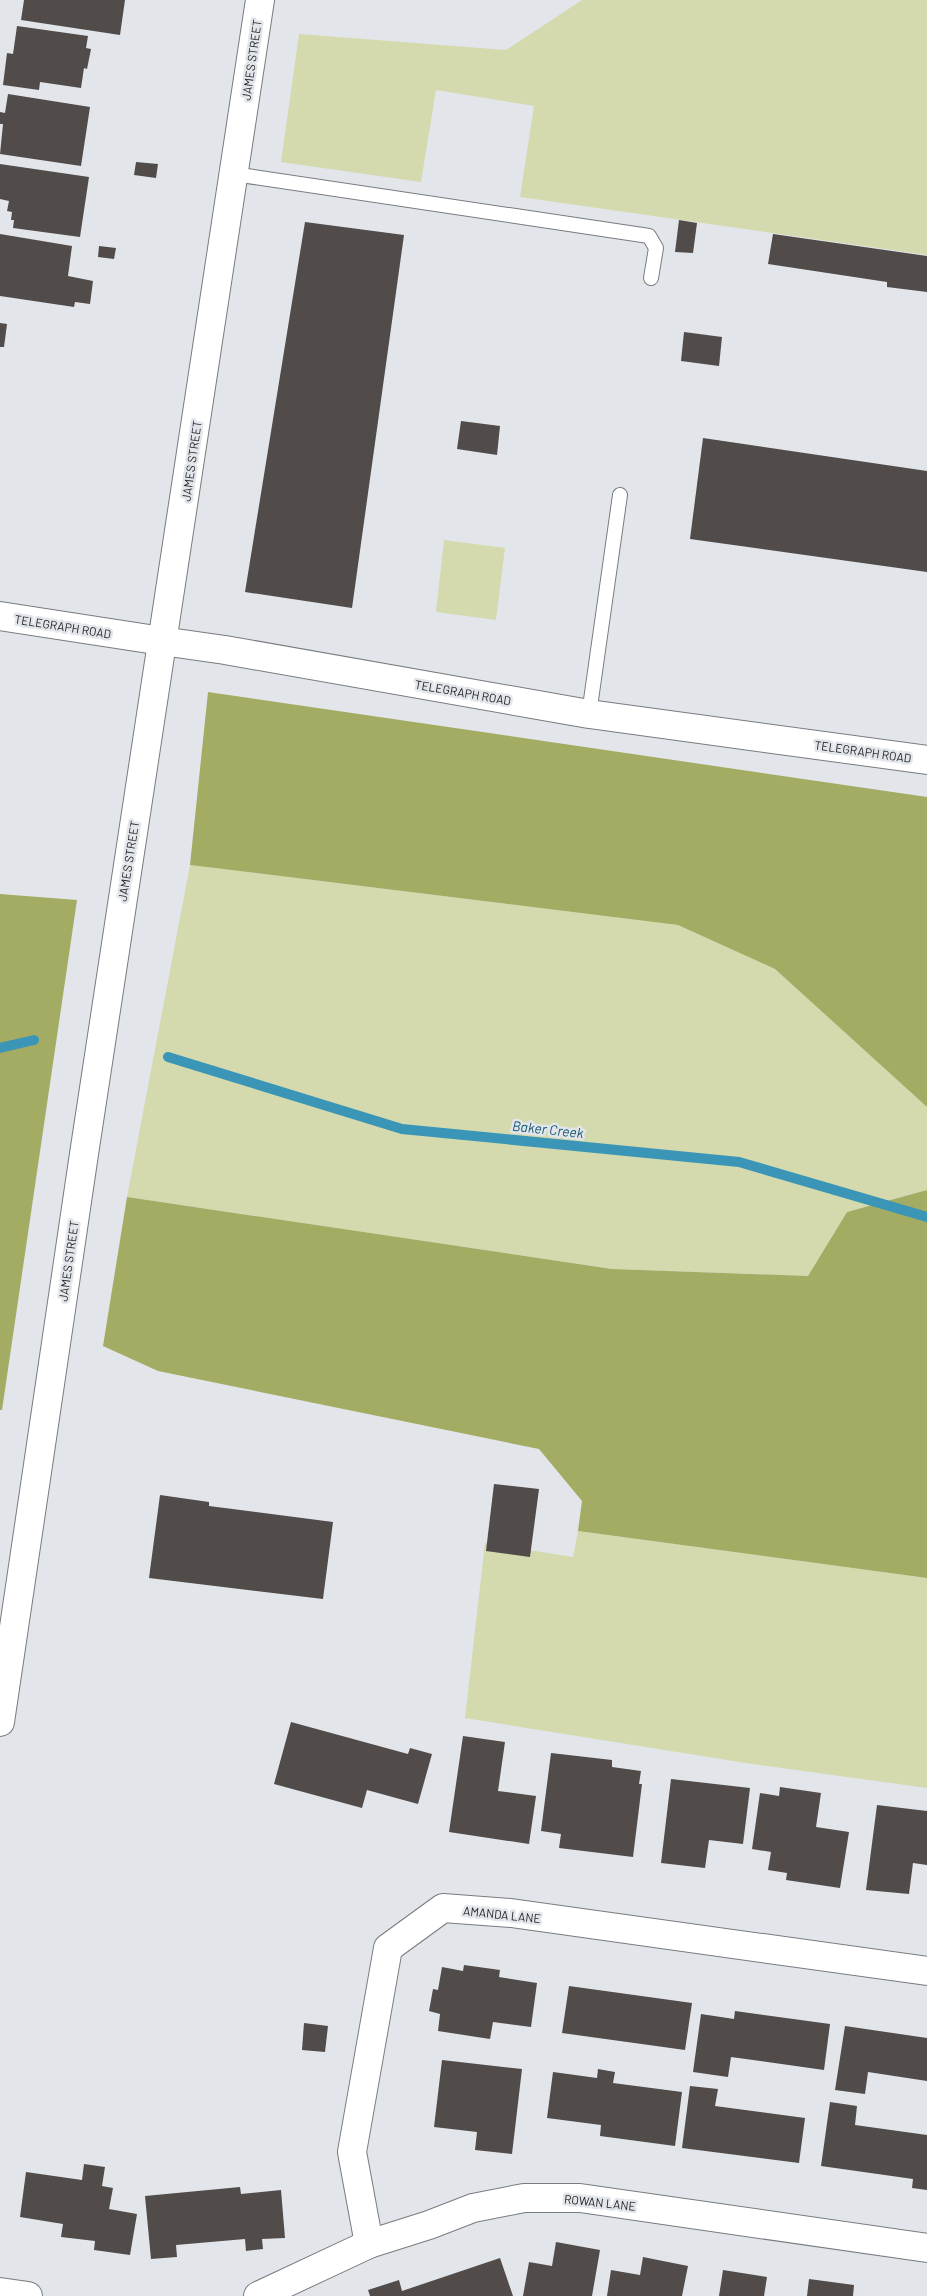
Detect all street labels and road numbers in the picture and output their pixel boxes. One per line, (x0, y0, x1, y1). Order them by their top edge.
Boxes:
street label: JAMES STREET (238, 18, 264, 101)
street label: JAMES STREET (178, 419, 204, 502)
street label: TELEGRAPH ROAD (14, 611, 112, 641)
street label: TELEGRAPH ROAD (414, 677, 512, 707)
street label: TELEGRAPH ROAD (814, 737, 912, 765)
street label: JAMES STREET (115, 819, 141, 902)
street label: JAMES STREET (55, 1219, 81, 1302)
street label: AMANDA LANE (463, 1903, 541, 1925)
street label: ROWAN LANE (564, 2191, 636, 2213)

